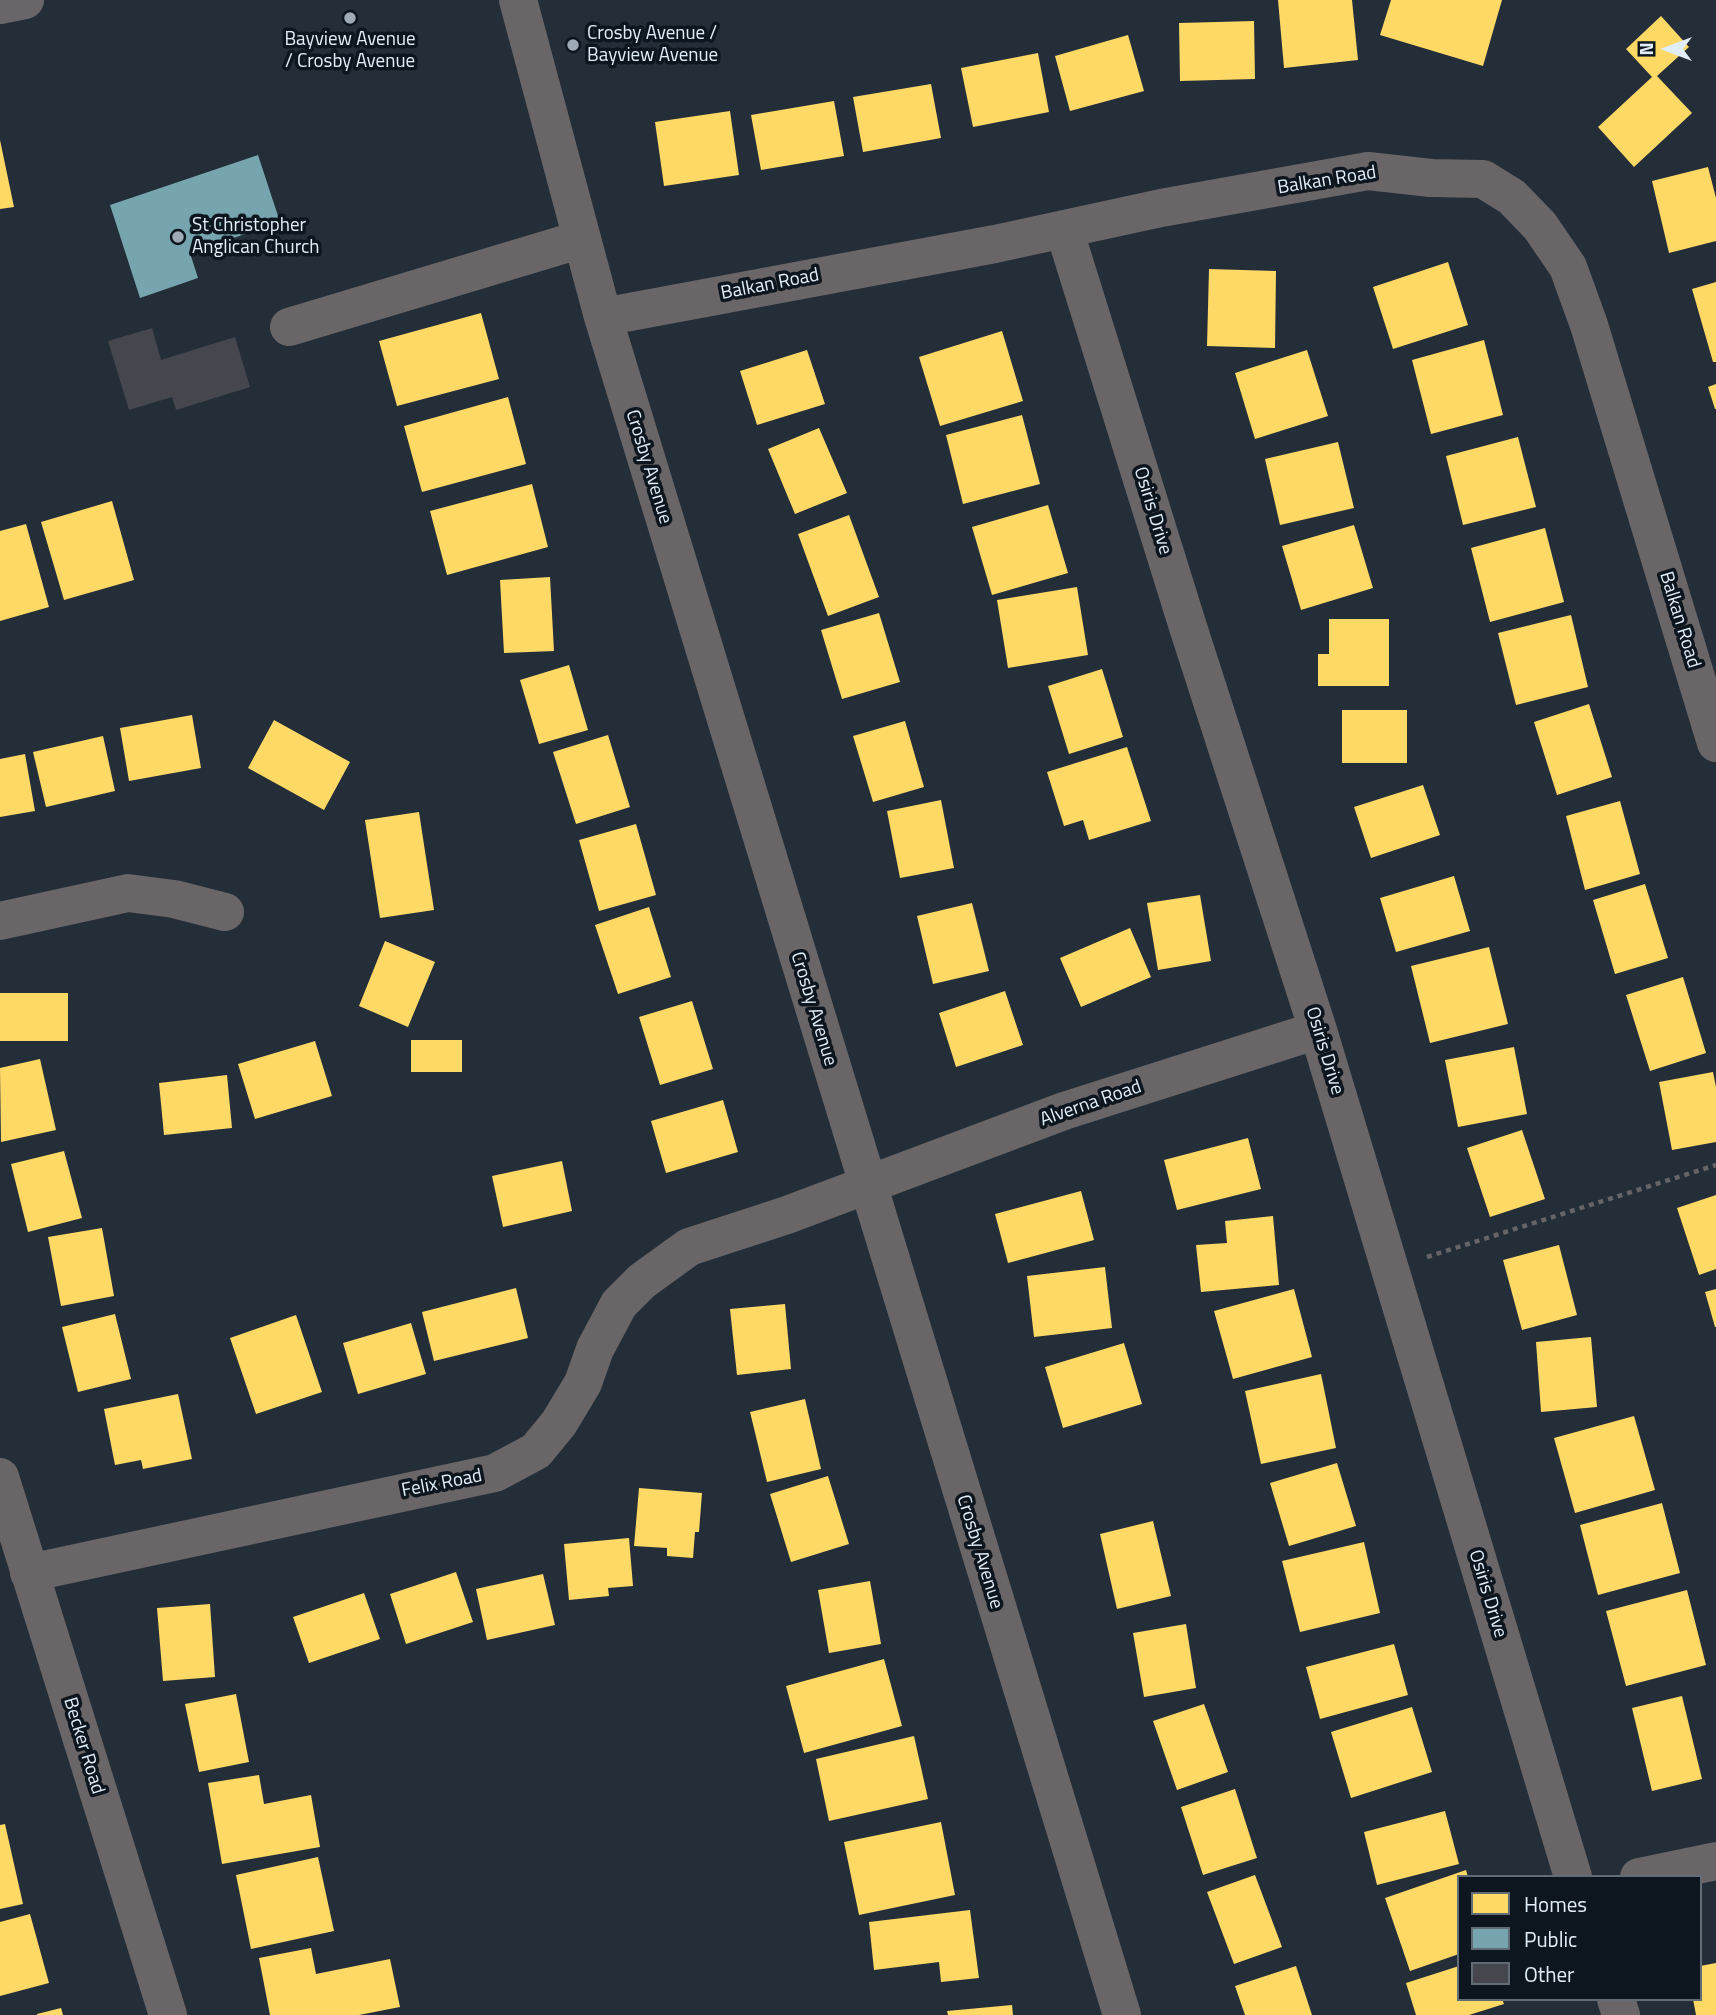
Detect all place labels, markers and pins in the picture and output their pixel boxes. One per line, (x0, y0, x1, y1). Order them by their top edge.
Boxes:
marker: Bayview Avenue / Crosby Avenue (342, 10, 358, 26)
place label: Crosby Avenue / Bayview Avenue (587, 23, 718, 67)
place label: Bayview Avenue / Crosby Avenue (284, 29, 416, 73)
marker: Crosby Avenue / Bayview Avenue (565, 37, 581, 53)
place label: St Christopher Anglican Church (192, 215, 320, 259)
marker: St Christopher Anglican Church (170, 229, 186, 245)

